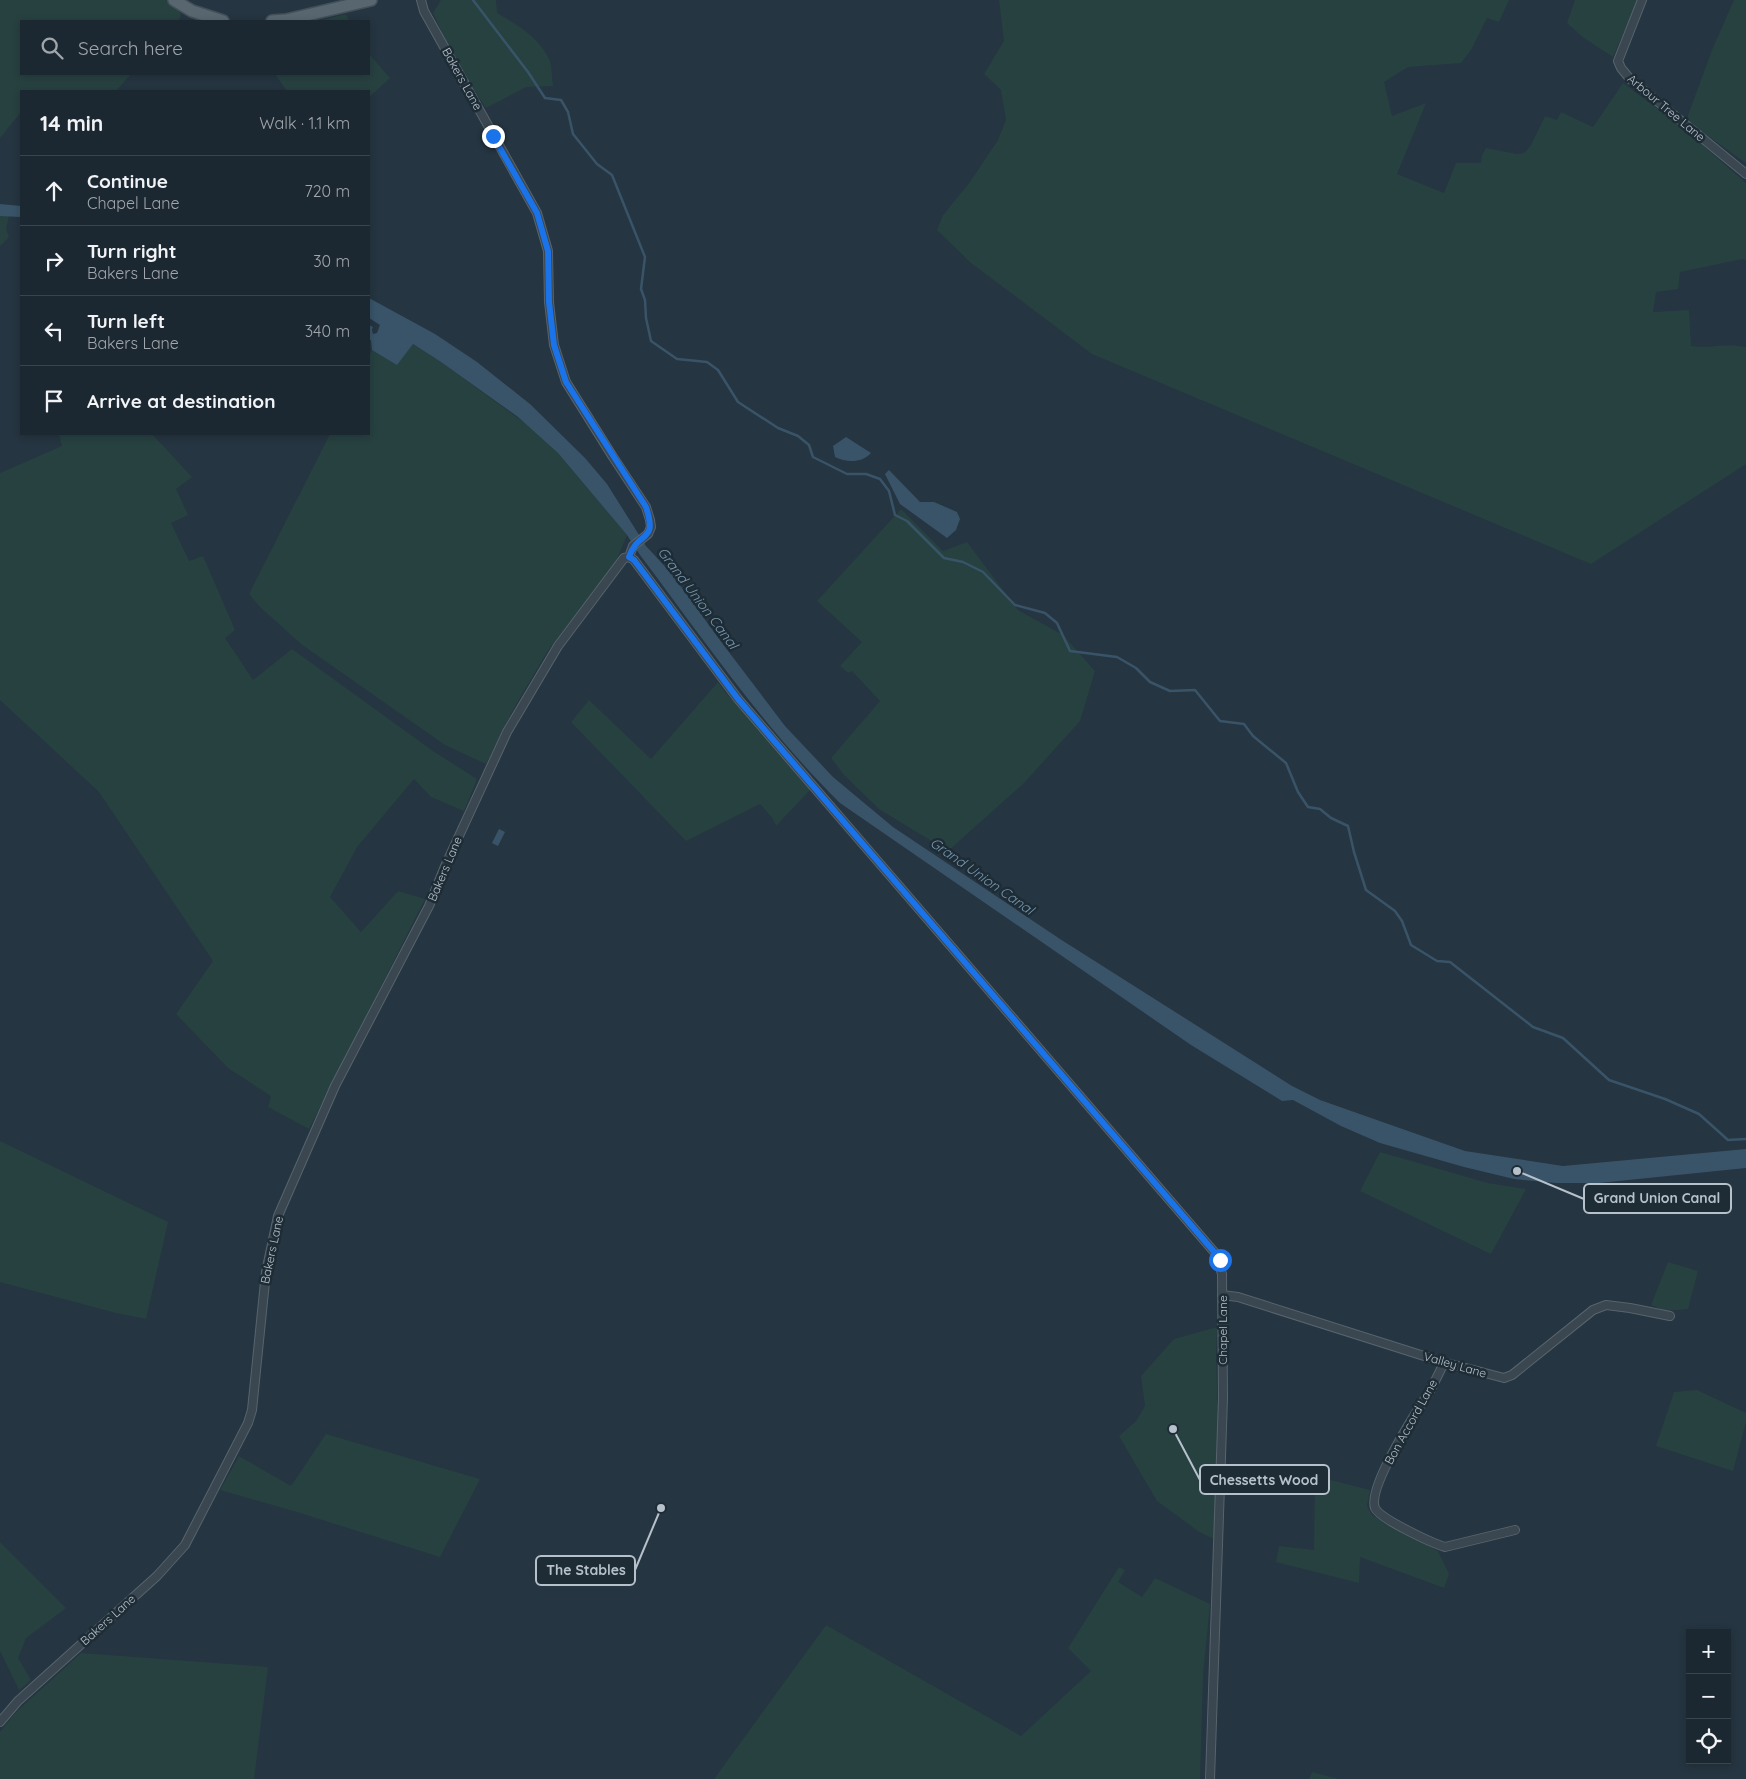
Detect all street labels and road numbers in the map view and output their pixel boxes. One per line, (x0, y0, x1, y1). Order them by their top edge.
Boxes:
street label: Bakers Lane (439, 45, 486, 113)
street label: Arbour Tree Lane (1624, 71, 1708, 145)
street label: Bakers Lane (424, 834, 465, 903)
street label: Bakers Lane (257, 1214, 286, 1285)
street label: Chapel Lane (1215, 1295, 1230, 1365)
street label: Valley Lane (1422, 1348, 1489, 1381)
street label: Bon Accord Lane (1381, 1376, 1440, 1467)
street label: Bakers Lane (77, 1591, 138, 1648)

